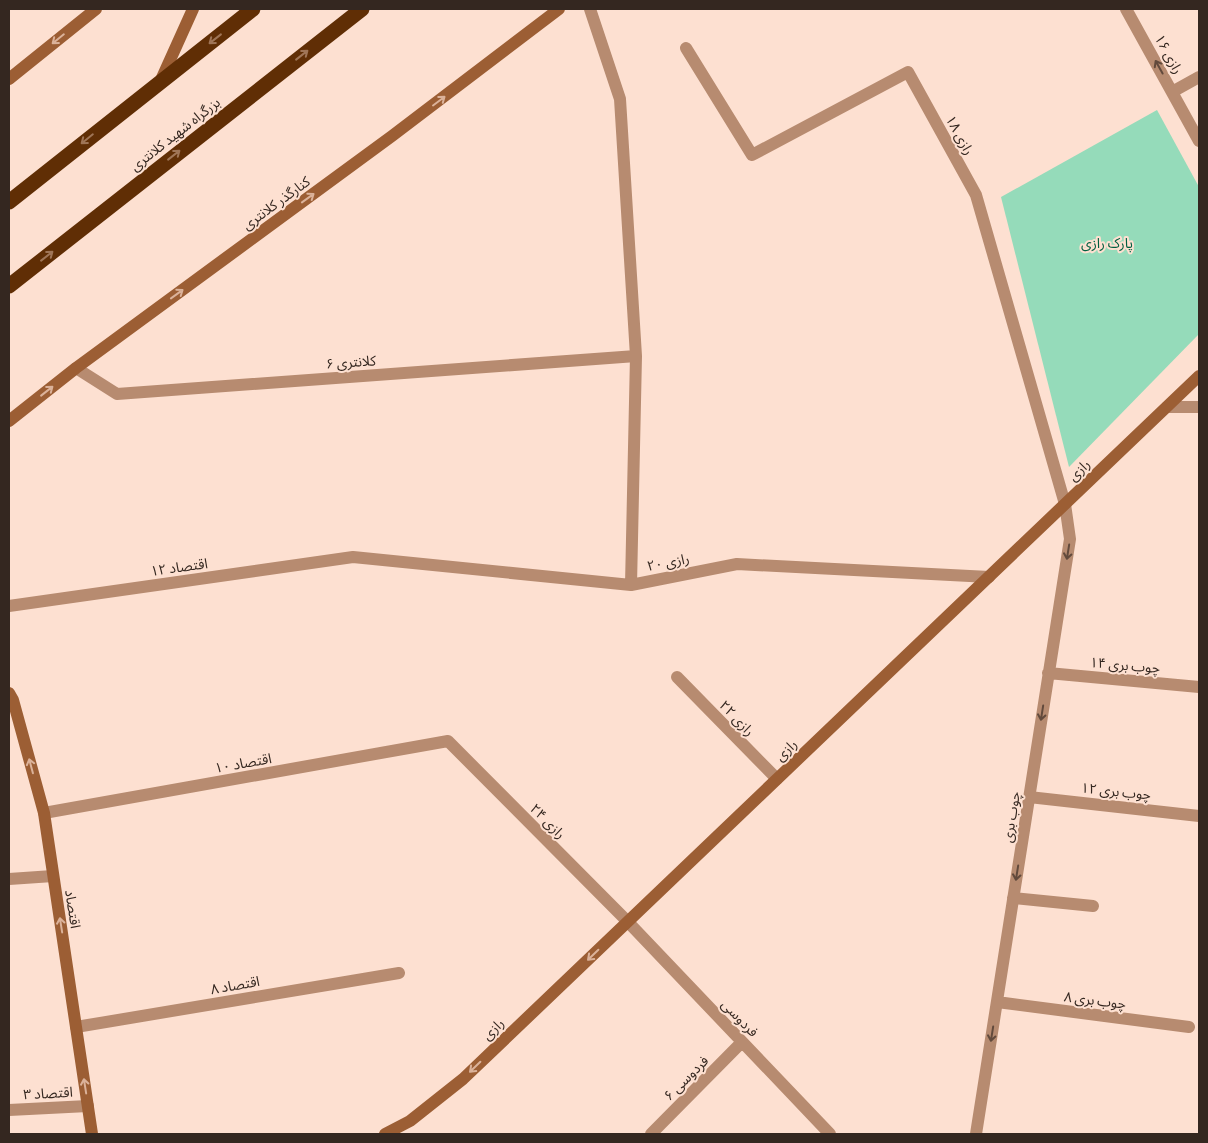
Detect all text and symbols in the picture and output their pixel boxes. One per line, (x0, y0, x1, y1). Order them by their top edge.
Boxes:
street label: رازی ۱۶ (1151, 31, 1187, 77)
one-way arrow (209, 33, 222, 44)
one-way arrow (51, 34, 64, 45)
one-way arrow (295, 49, 308, 60)
one-way arrow (1153, 61, 1163, 75)
street label: بزرگراه شهید کلانتری (126, 93, 224, 175)
one-way arrow (432, 95, 445, 106)
street label: رازی ۱۸ (942, 112, 978, 158)
one-way arrow (81, 134, 94, 145)
one-way arrow (167, 149, 180, 160)
street label: کنارگذر کلانتری (238, 172, 314, 234)
one-way arrow (301, 193, 315, 203)
park label: پارک رازی (1081, 234, 1133, 253)
one-way arrow (40, 250, 53, 261)
one-way arrow (170, 289, 184, 299)
street label: کلانتری ۶ (325, 351, 377, 373)
one-way arrow (40, 386, 54, 396)
street label: رازی (1064, 455, 1094, 485)
one-way arrow (1062, 544, 1072, 560)
street label: رازی ۲۰ (645, 549, 691, 575)
street label: ۱۲ اقتصاد (149, 554, 209, 579)
street label: ۱۴ چوب بری (1089, 653, 1161, 678)
street label: رازی ۲۲ (716, 696, 758, 740)
one-way arrow (1037, 704, 1047, 720)
street label: رازی (771, 735, 801, 765)
street label: ۱۰ اقتصاد (213, 749, 273, 776)
one-way arrow (26, 758, 35, 774)
street label: ۱۲ چوب بری (1080, 778, 1152, 805)
street label: چوب بری (998, 790, 1025, 844)
street label: رازی ۲۴ (527, 800, 569, 842)
one-way arrow (1012, 865, 1022, 881)
street label: اقتصاد (62, 888, 85, 929)
one-way arrow (55, 918, 65, 934)
one-way arrow (586, 949, 599, 961)
street label: ۸ اقتصاد (209, 972, 261, 997)
street label: ۸ چوب بری (1063, 987, 1127, 1014)
street label: فردوسی (718, 995, 762, 1041)
street label: رازی (478, 1014, 508, 1044)
one-way arrow (986, 1025, 996, 1041)
street label: فردوسی ۶ (660, 1052, 712, 1104)
one-way arrow (469, 1061, 481, 1073)
one-way arrow (80, 1078, 90, 1094)
street label: ۳ اقتصاد (23, 1083, 73, 1102)

